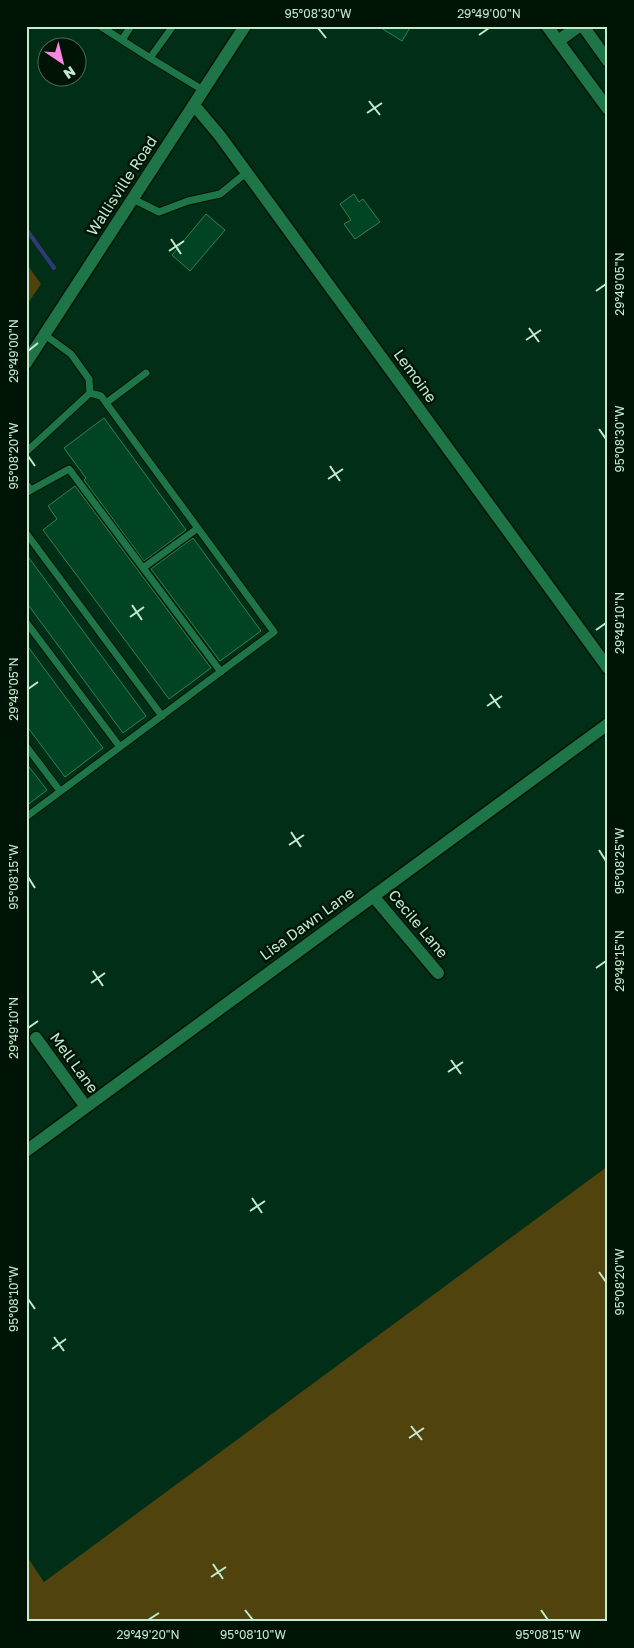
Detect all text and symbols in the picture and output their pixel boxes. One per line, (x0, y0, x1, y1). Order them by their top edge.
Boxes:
text: 95°08'30"W (284, 6, 352, 21)
text: 29°49'00"N (457, 6, 521, 21)
north arrow (38, 38, 88, 88)
text: N (61, 63, 79, 83)
street label: Wallisville Road (82, 132, 160, 239)
text: 29°49'05"N (612, 252, 627, 316)
text: 29°49'00"N (6, 319, 21, 383)
street label: Lemoine (391, 345, 441, 406)
text: 95°08'30"W (612, 405, 627, 473)
text: 95°08'20"W (6, 422, 21, 490)
text: 29°49'10"N (612, 592, 627, 654)
text: 29°49'05"N (6, 657, 21, 721)
text: 95°08'25"W (612, 827, 627, 894)
text: 95°08'15"W (6, 844, 21, 910)
street label: Lisa Dawn Lane (256, 883, 357, 963)
street label: Cecile Lane (385, 886, 453, 961)
text: 29°49'15"N (612, 930, 627, 992)
text: 29°49'10"N (6, 997, 21, 1059)
street label: Mell Lane (47, 1029, 103, 1096)
text: 95°08'20"W (612, 1248, 627, 1316)
text: 95°08'10"W (6, 1266, 21, 1332)
text: 29°49'20"N (116, 1627, 180, 1642)
text: 95°08'10"W (220, 1627, 286, 1642)
text: 95°08'15"W (515, 1627, 581, 1642)

